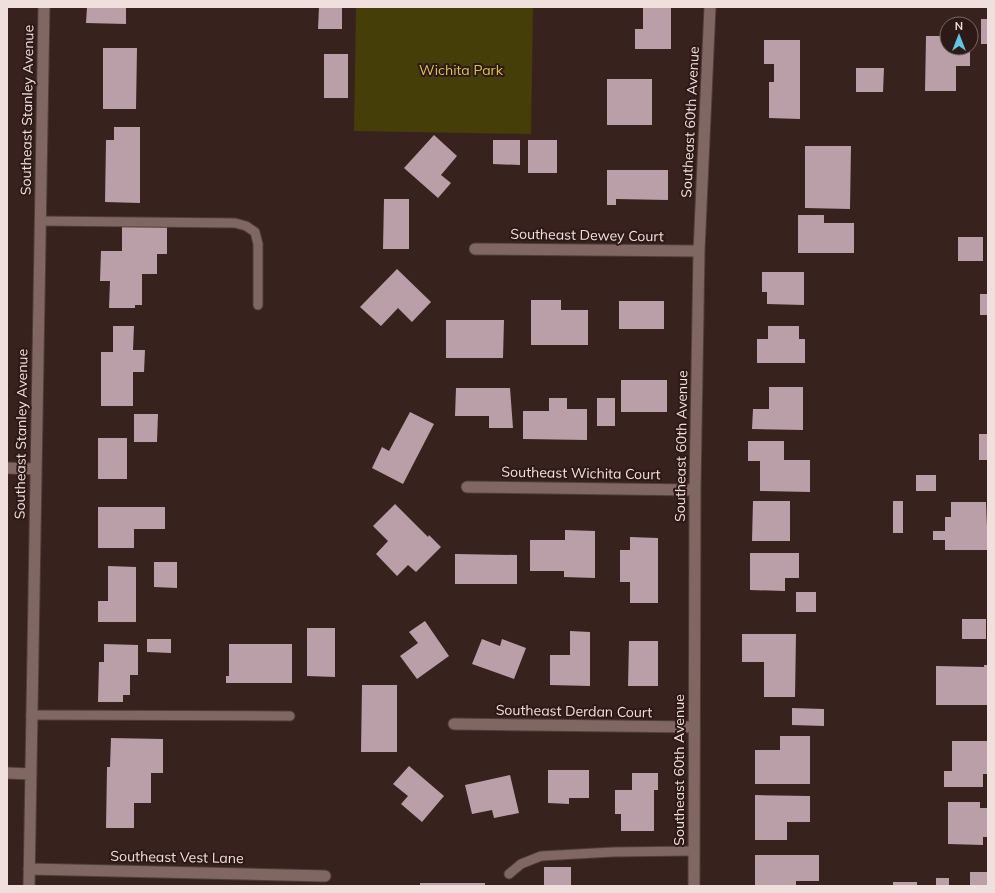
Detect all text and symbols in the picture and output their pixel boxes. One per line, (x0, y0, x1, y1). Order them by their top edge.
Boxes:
north arrow (939, 16, 979, 56)
text: N (955, 19, 963, 33)
street label: Southeast Stanley Avenue (17, 25, 37, 195)
street label: Southeast 60th Avenue (677, 46, 703, 198)
park label: Wichita Park (419, 61, 504, 79)
street label: Southeast Dewey Court (510, 225, 664, 245)
street label: Southeast Stanley Avenue (11, 349, 31, 519)
street label: Southeast 60th Avenue (671, 370, 691, 522)
street label: Southeast Wichita Court (501, 463, 661, 483)
street label: Southeast 60th Avenue (670, 694, 688, 846)
street label: Southeast Derdan Court (496, 701, 653, 721)
street label: Southeast Vest Lane (110, 847, 244, 867)

